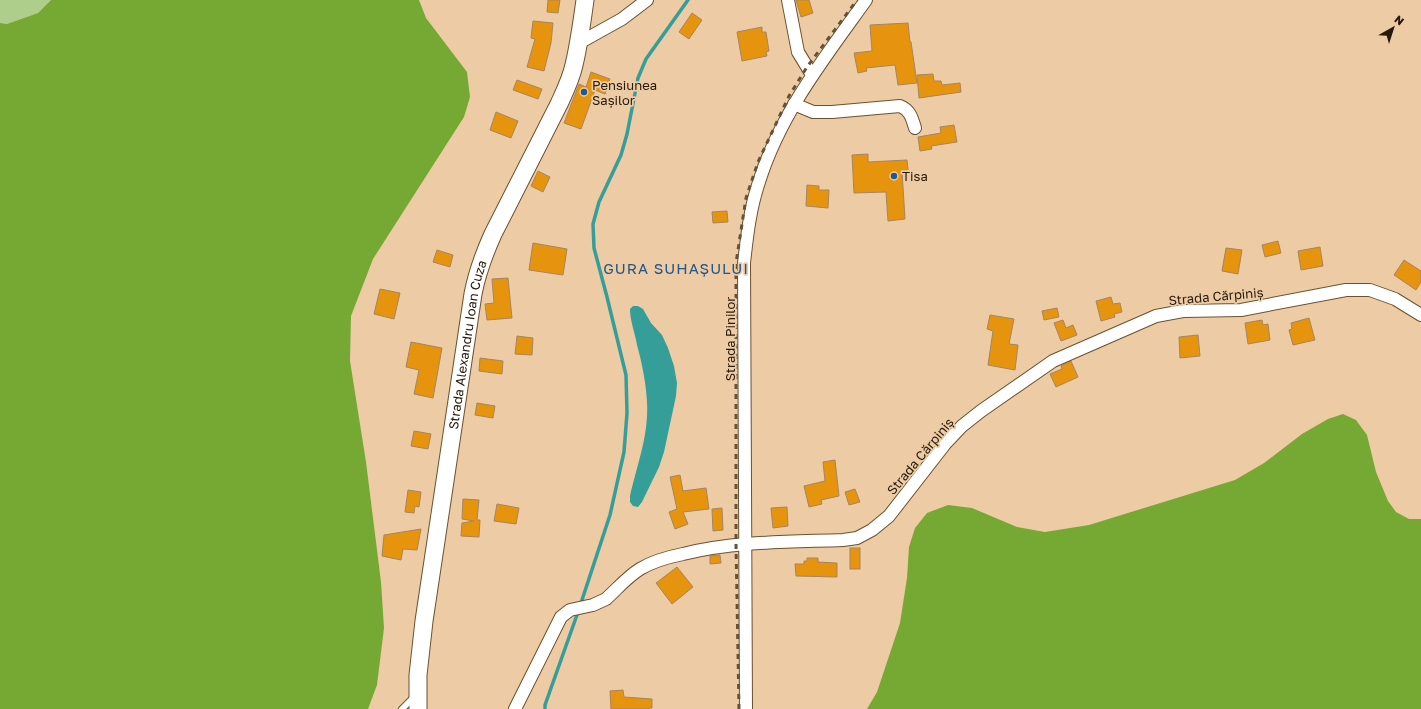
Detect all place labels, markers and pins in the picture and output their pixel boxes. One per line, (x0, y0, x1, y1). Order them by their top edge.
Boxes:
place label: Pensiunea Sașilor (592, 77, 657, 108)
marker: Pensiunea Sașilor (579, 87, 589, 97)
place label: Tisa (902, 168, 928, 184)
marker: Tisa (889, 171, 899, 181)

